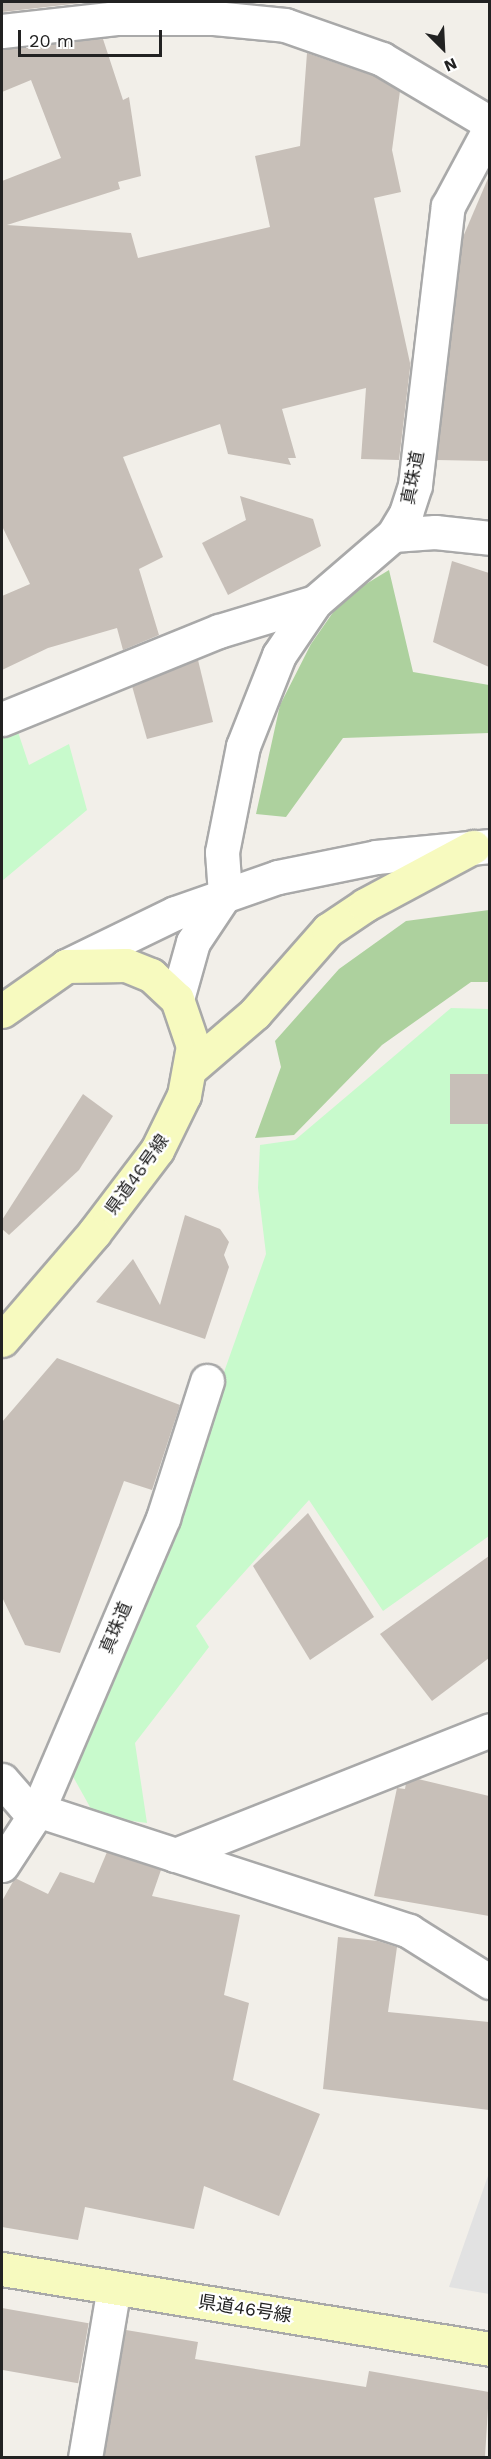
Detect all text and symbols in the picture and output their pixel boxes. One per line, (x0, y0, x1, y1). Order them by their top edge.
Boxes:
scale bar (21, 18, 165, 56)
north arrow (413, 18, 473, 78)
text: 20 m (29, 30, 74, 51)
text: N (441, 54, 460, 76)
street label: 真珠道 (397, 449, 429, 507)
street label: 県道46号線 (101, 1131, 173, 1219)
street label: 真珠道 (96, 1599, 136, 1657)
street label: 県道46号線 (197, 2291, 293, 2327)

